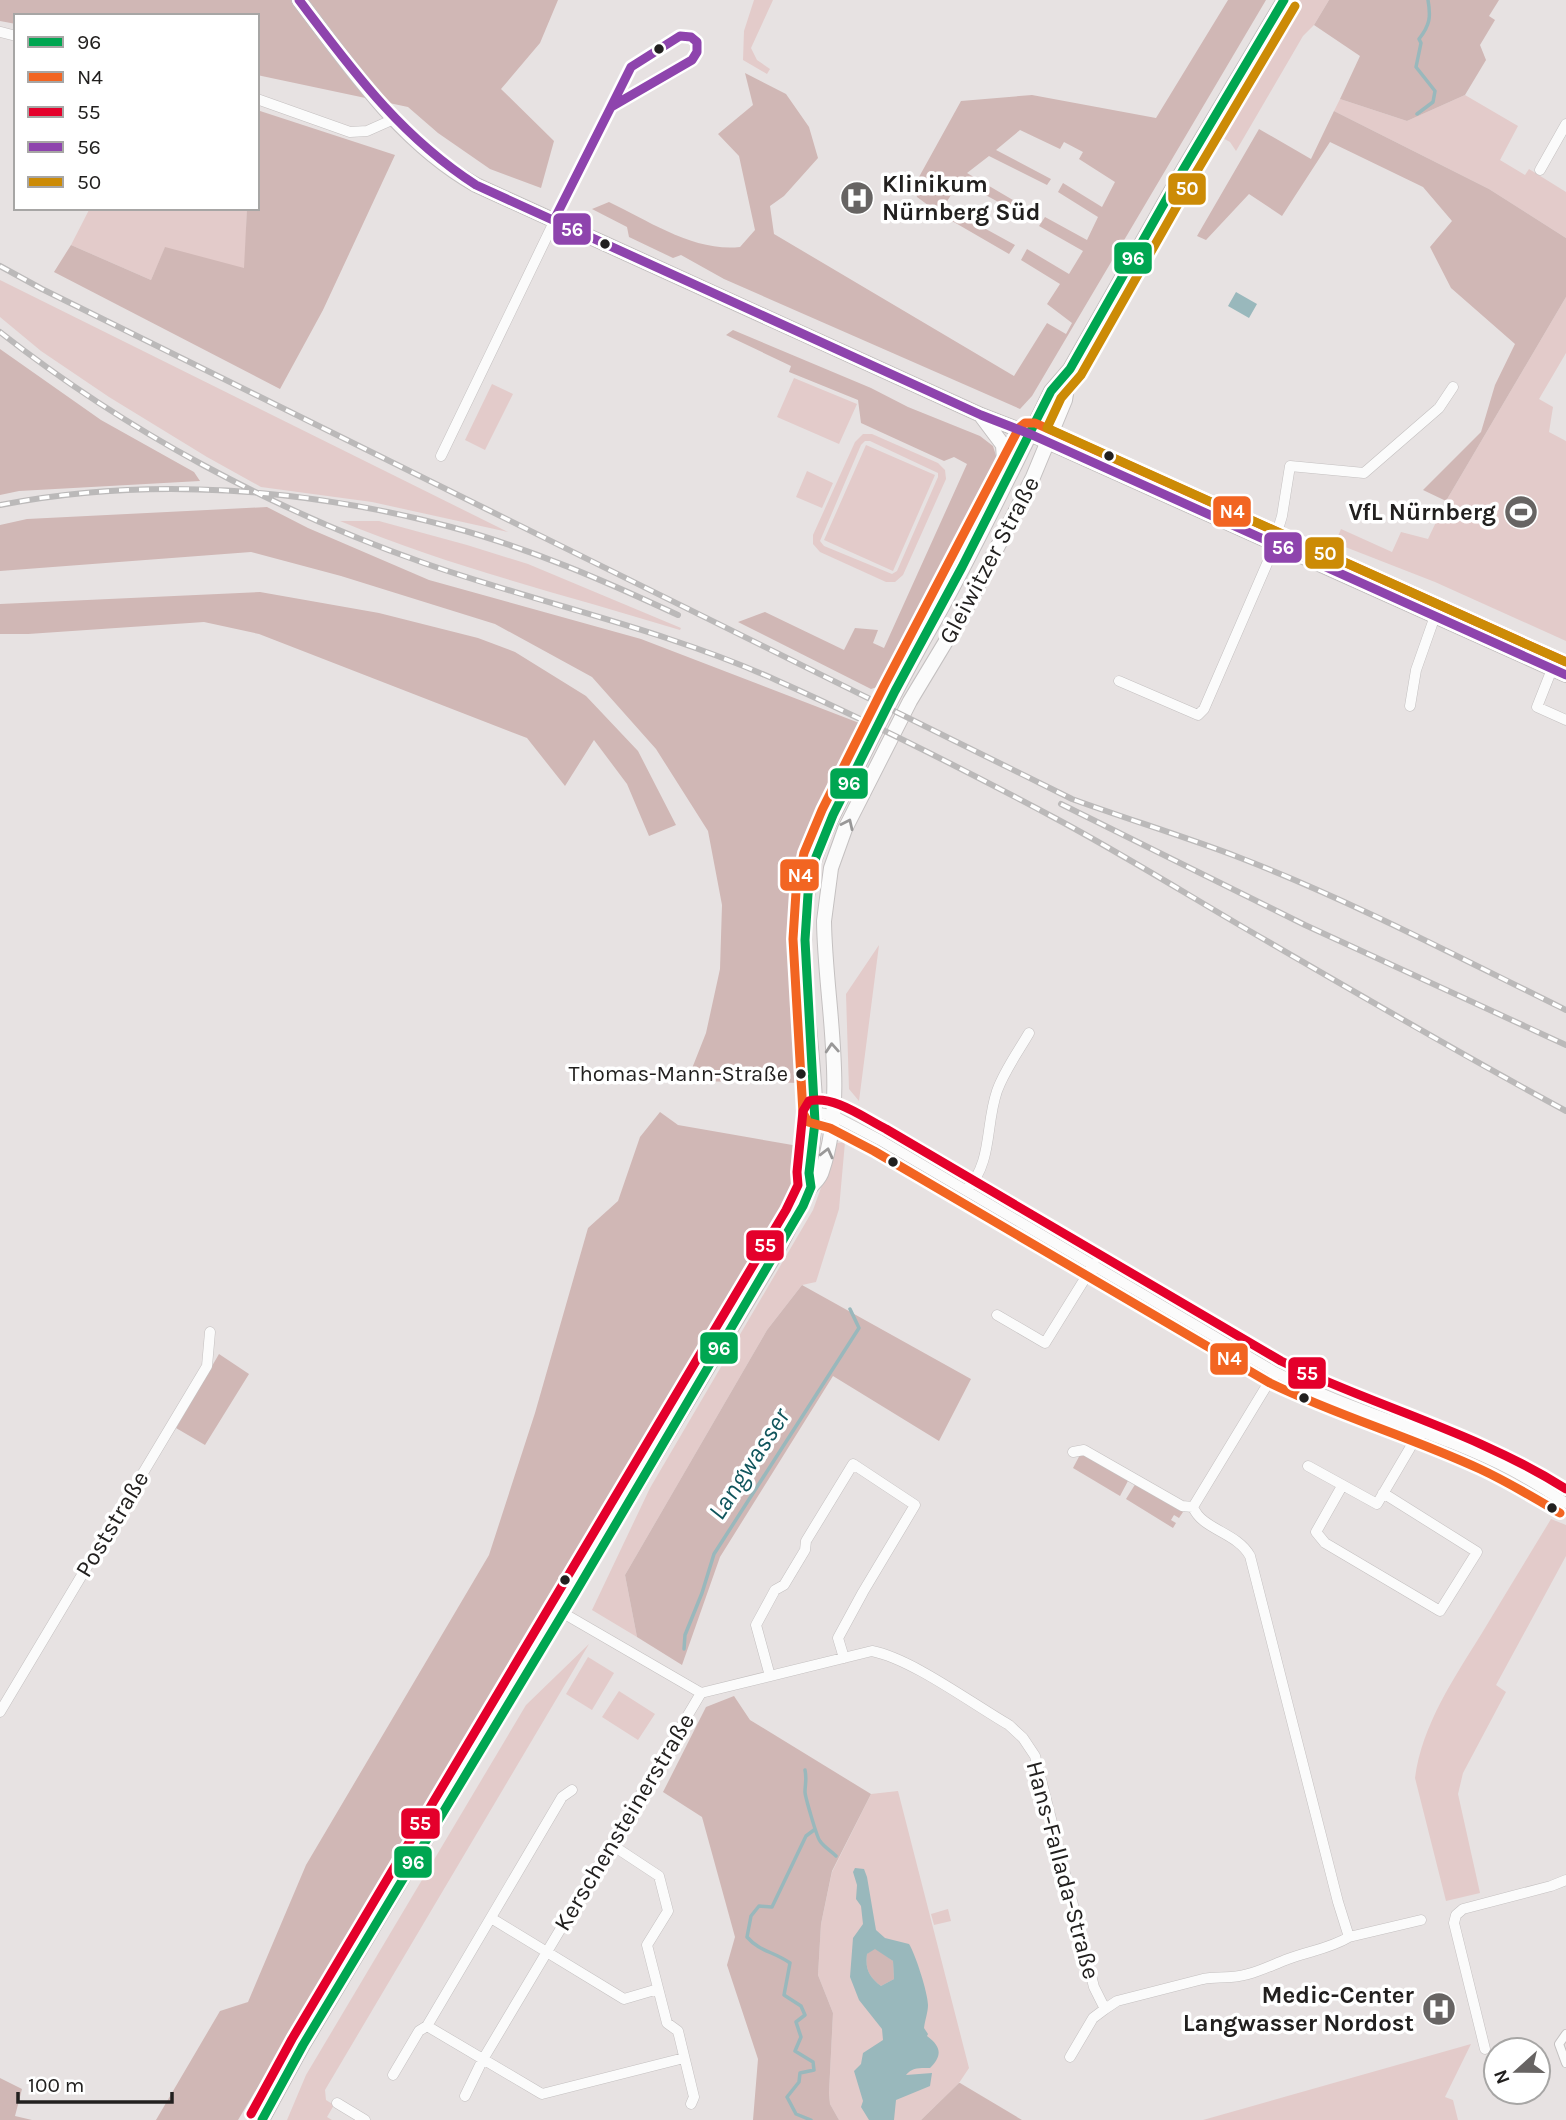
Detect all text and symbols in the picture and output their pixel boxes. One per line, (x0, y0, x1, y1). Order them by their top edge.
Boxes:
legend (14, 14, 259, 210)
text: 96 (77, 30, 101, 54)
unlabelled marker (652, 42, 666, 56)
text: N4 (77, 65, 103, 89)
text: 55 (77, 100, 101, 124)
text: 56 (77, 135, 101, 159)
text: 50 (77, 170, 101, 194)
place label: Klinikum Nürnberg Süd (882, 170, 1040, 226)
line badge: 50 (1167, 172, 1207, 206)
text: 50 (1175, 178, 1199, 200)
hospital icon: Klinikum Nürnberg Süd (838, 179, 876, 217)
line badge: 56 (552, 212, 592, 246)
text: 56 (561, 219, 583, 241)
unlabelled marker (598, 237, 612, 251)
line badge: 96 (1113, 241, 1153, 275)
text: 96 (1121, 248, 1145, 270)
unlabelled marker (1102, 449, 1116, 463)
street label: Gleiwitzer Straße (933, 471, 1045, 649)
sports icon: VfL Nürnberg (1502, 493, 1540, 531)
line badge: N4 (1212, 495, 1252, 528)
place label: VfL Nürnberg (1349, 498, 1496, 526)
text: N4 (1220, 501, 1245, 523)
line badge: 56 (1263, 531, 1303, 564)
line badge: 50 (1304, 536, 1345, 570)
text: 56 (1272, 537, 1294, 559)
text: 50 (1313, 543, 1337, 565)
line badge: 96 (829, 767, 869, 800)
text: 96 (837, 773, 861, 795)
one-way arrow (840, 819, 854, 831)
line badge: N4 (779, 858, 820, 892)
text: N4 (788, 865, 813, 887)
one-way arrow (825, 1042, 840, 1053)
place label: Thomas-Mann-Straße (568, 1061, 788, 1087)
marker: Thomas-Mann-Straße (794, 1067, 808, 1081)
one-way arrow (819, 1148, 833, 1160)
unlabelled marker (886, 1155, 900, 1169)
line badge: 55 (745, 1229, 785, 1262)
text: 55 (754, 1235, 776, 1257)
line badge: 96 (699, 1331, 739, 1365)
text: 96 (707, 1338, 731, 1360)
line badge: N4 (1209, 1342, 1249, 1376)
text: N4 (1217, 1348, 1242, 1370)
line badge: 55 (1287, 1356, 1327, 1390)
text: 55 (1296, 1363, 1318, 1385)
unlabelled marker (1297, 1391, 1311, 1405)
water label: Langwasser (701, 1401, 797, 1526)
street label: Poststraße (69, 1466, 155, 1582)
unlabelled marker (1545, 1501, 1559, 1515)
unlabelled marker (558, 1573, 572, 1587)
street label: Kerschensteinerstraße (548, 1708, 700, 1936)
street label: Hans-Fallada-Straße (1020, 1758, 1106, 1982)
line badge: 55 (400, 1807, 441, 1840)
text: 55 (409, 1813, 431, 1835)
line badge: 96 (393, 1845, 433, 1879)
text: 96 (401, 1852, 425, 1874)
place label: Medic-Center Langwasser Nordost (1183, 1981, 1415, 2037)
hospital icon: Medic-Center Langwasser Nordost (1420, 1990, 1458, 2028)
north arrow (1482, 2036, 1552, 2106)
scale bar (18, 2060, 172, 2104)
text: N (1489, 2066, 1515, 2087)
text: 100 m (28, 2073, 85, 2097)

